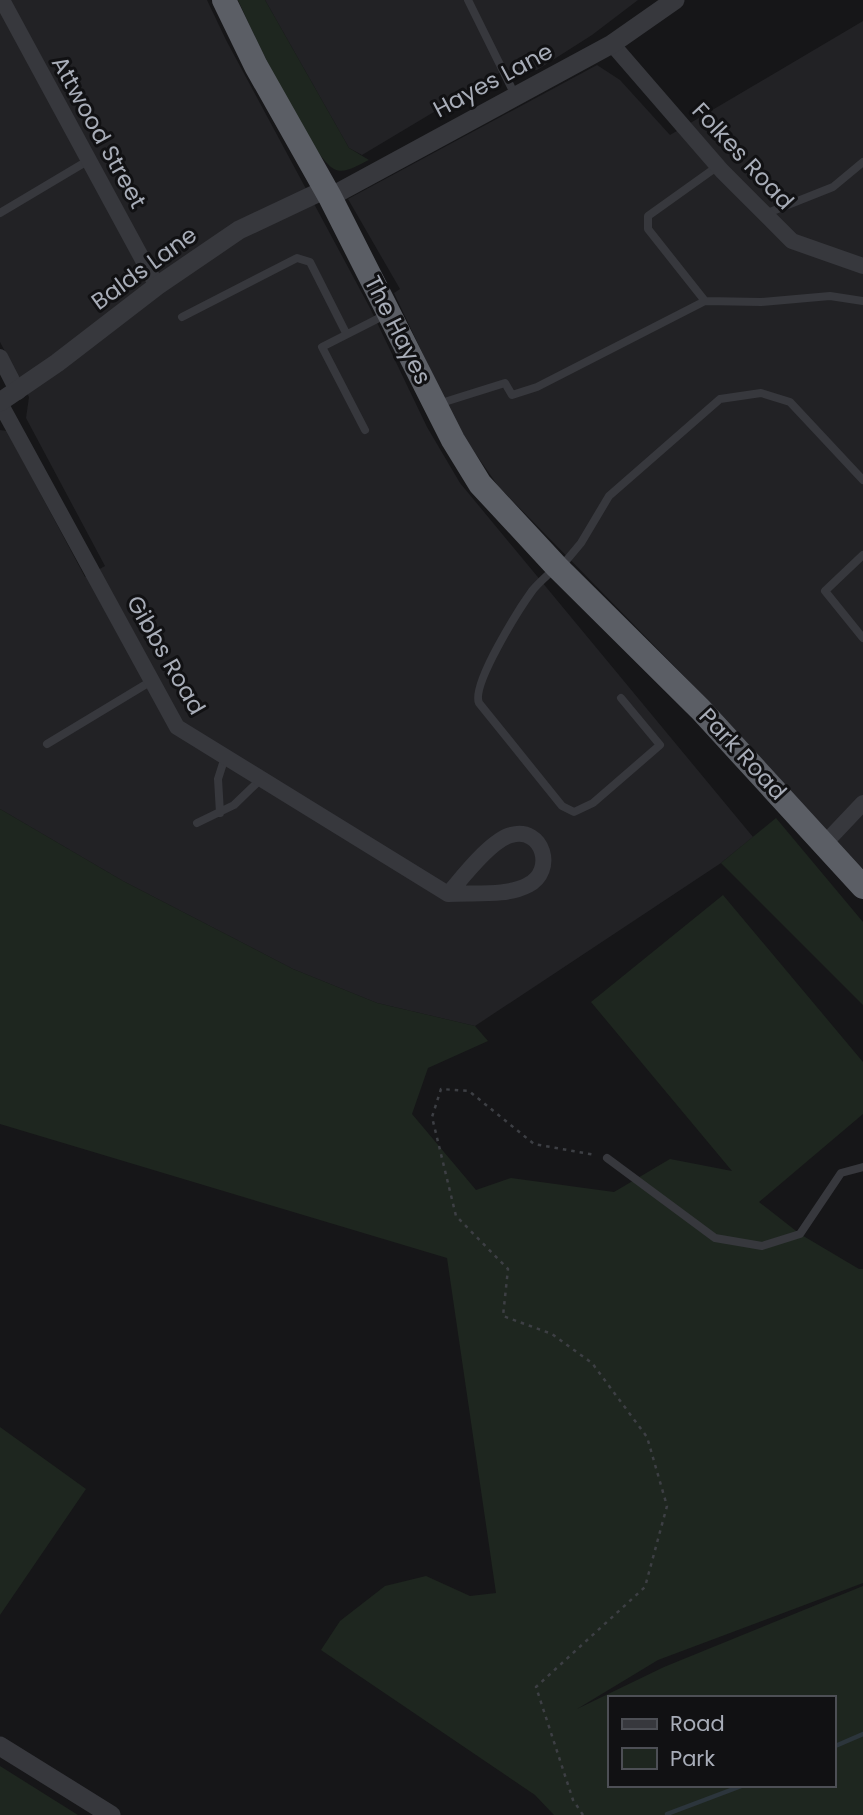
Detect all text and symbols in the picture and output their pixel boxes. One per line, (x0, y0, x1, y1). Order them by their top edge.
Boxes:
street label: Hayes Lane (428, 35, 558, 125)
street label: Attwood Street (44, 50, 154, 214)
street label: Folkes Road (685, 95, 801, 217)
street label: Balds Lane (85, 219, 203, 317)
street label: The Hayes (357, 270, 439, 390)
street label: Gibbs Road (119, 590, 213, 720)
street label: Park Road (692, 701, 794, 807)
legend (608, 1696, 835, 1787)
text: Road (670, 1709, 725, 1738)
text: Park (670, 1744, 715, 1773)

